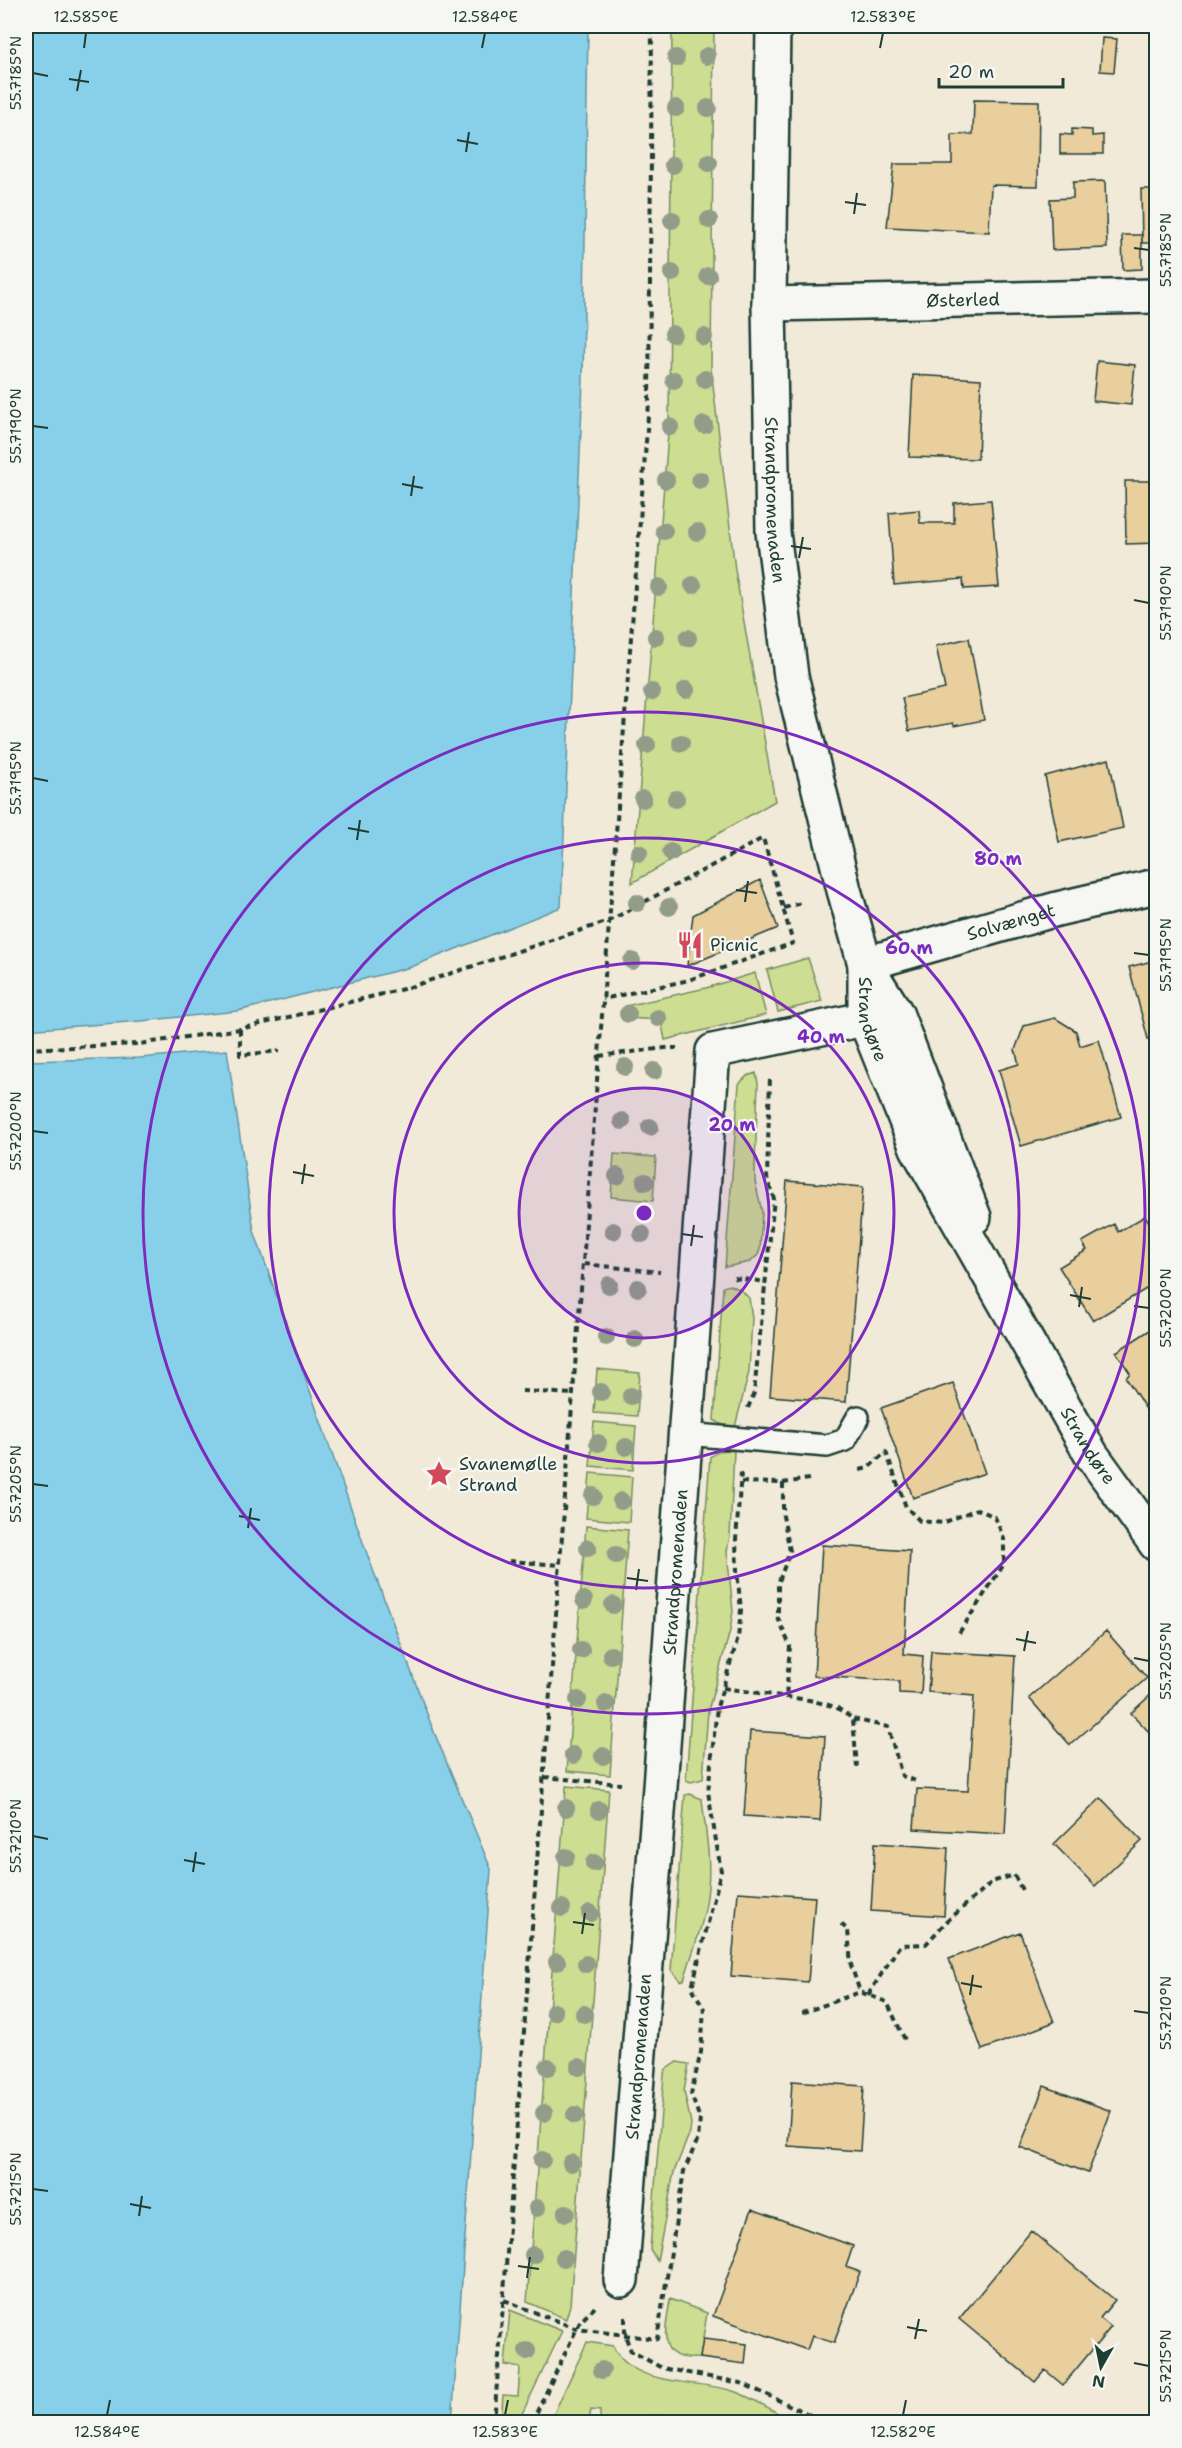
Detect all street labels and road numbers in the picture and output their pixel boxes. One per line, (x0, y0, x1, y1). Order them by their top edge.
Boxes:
street label: Østerled (926, 287, 1000, 313)
street label: Strandpromenaden (759, 416, 791, 584)
street label: Solvænget (964, 898, 1058, 946)
street label: Strandøre (853, 977, 893, 1065)
street label: Strandøre (1055, 1403, 1121, 1489)
street label: Strandpromenaden (658, 1488, 693, 1656)
street label: Strandpromenaden (620, 1973, 657, 2141)

